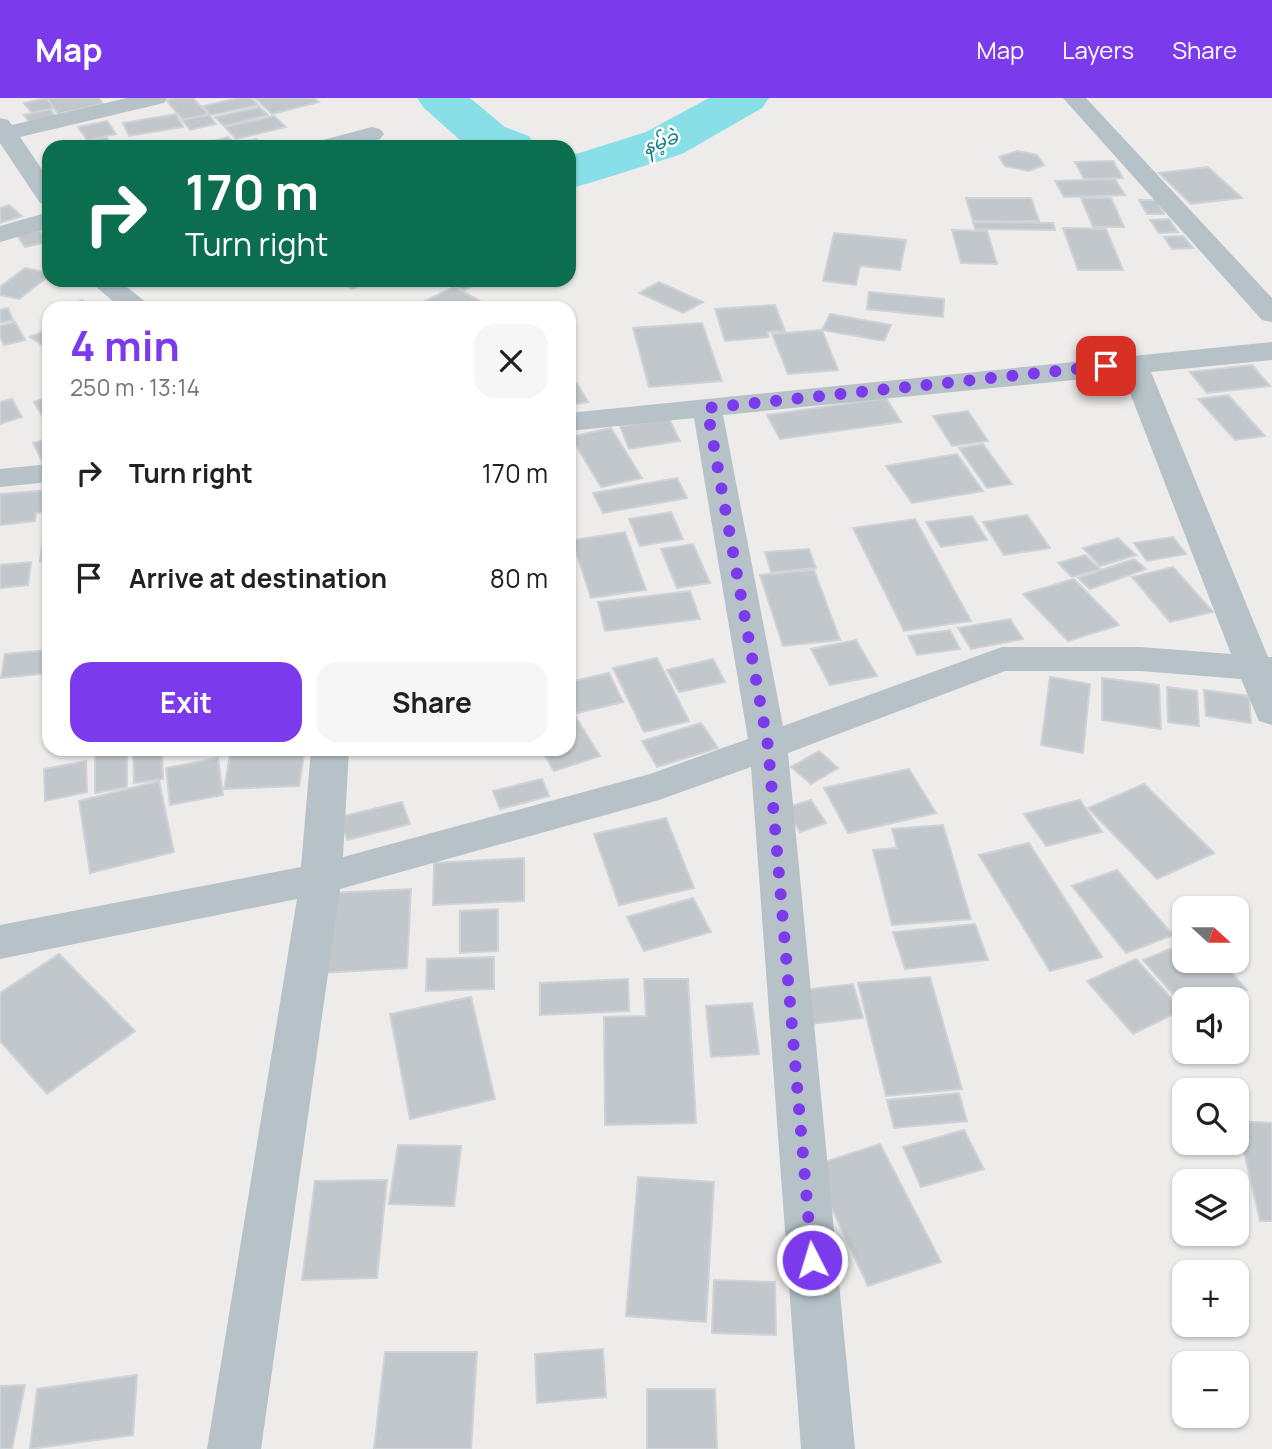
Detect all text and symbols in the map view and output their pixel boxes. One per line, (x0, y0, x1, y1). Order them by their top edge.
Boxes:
text: Map (35, 27, 103, 72)
text: Map (977, 33, 1024, 66)
text: Layers (1062, 33, 1134, 66)
text: Share (1172, 33, 1237, 66)
water label: နမ့်ခဲ (638, 123, 684, 164)
text: 170 m (185, 158, 319, 225)
icon: right (70, 168, 161, 259)
text: Turn right (185, 222, 328, 266)
text: 4 min (70, 316, 180, 374)
button: close (474, 324, 548, 398)
pin (1076, 336, 1136, 396)
icon: arrive (1087, 347, 1125, 385)
text: 250 m · 13:14 (70, 371, 200, 403)
icon: right (70, 454, 108, 492)
text: Turn right (129, 455, 253, 491)
text: 170 m (482, 455, 548, 491)
icon: arrive (70, 559, 108, 597)
text: Arrive at destination (129, 560, 387, 596)
text: 80 m (490, 560, 548, 596)
button: Exit (70, 662, 302, 742)
button: Share (316, 662, 548, 742)
north arrow (1172, 896, 1250, 973)
map controls (1172, 896, 1249, 1428)
button: sound (1172, 987, 1249, 1064)
button: search (1172, 1078, 1249, 1155)
button: layers (1172, 1169, 1249, 1246)
position arrow (775, 1223, 849, 1297)
button: + (1172, 1260, 1249, 1337)
button: − (1172, 1351, 1249, 1428)

